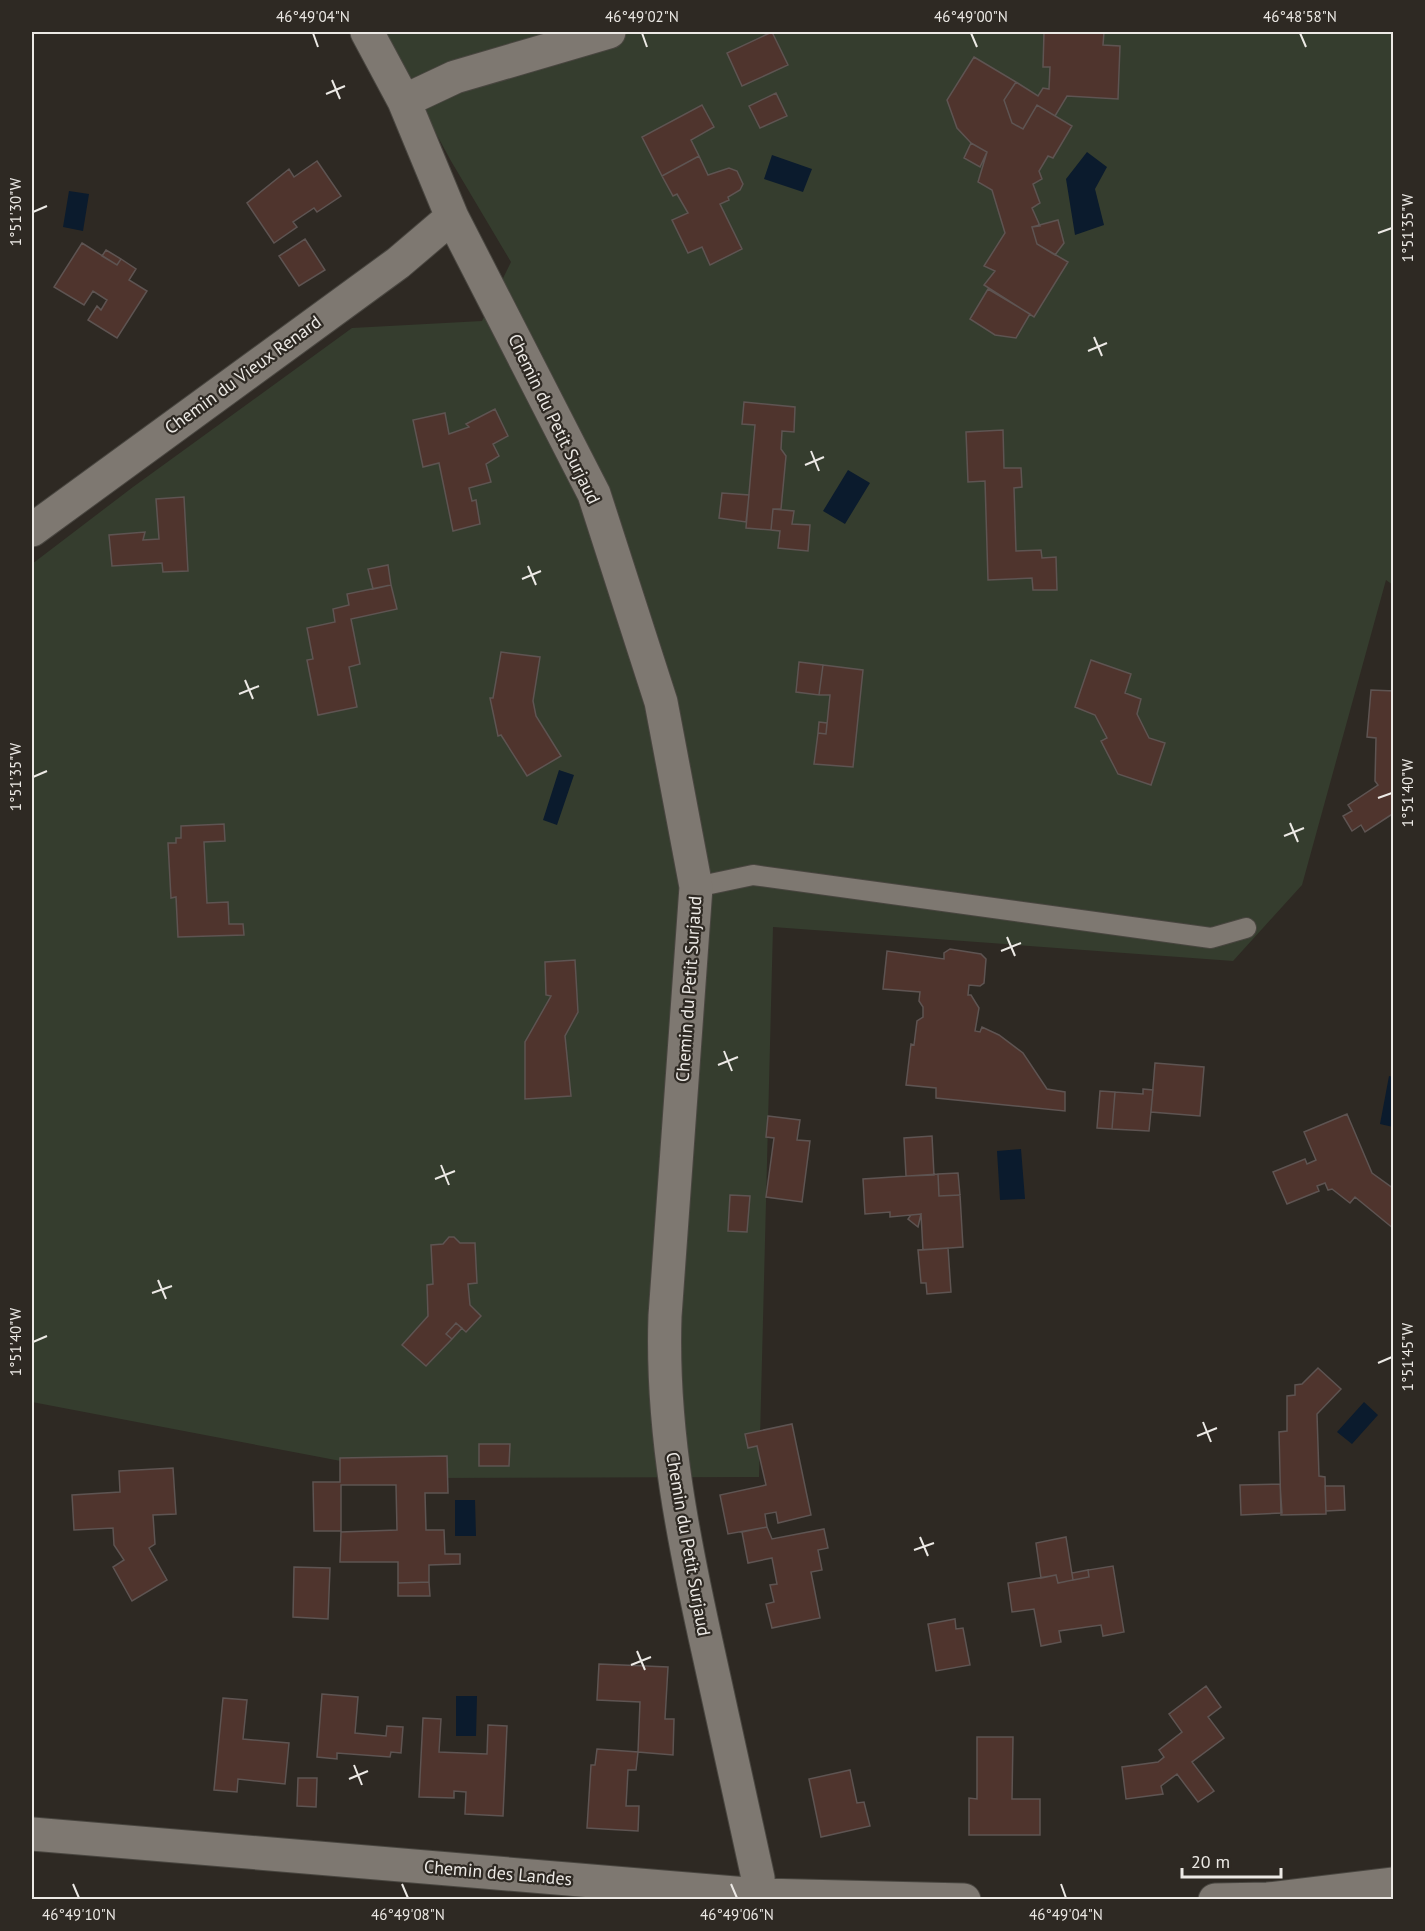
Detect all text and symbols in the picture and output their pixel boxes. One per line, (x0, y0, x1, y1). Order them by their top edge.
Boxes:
text: 46°49'04"N (276, 7, 350, 26)
text: 46°49'02"N (605, 7, 679, 26)
text: 46°49'00"N (934, 7, 1008, 26)
text: 46°48'58"N (1263, 7, 1337, 26)
text: 1°51'30"W (6, 177, 25, 246)
text: 1°51'35"W (1398, 193, 1417, 262)
street label: Chemin du Vieux Renard (160, 310, 326, 439)
street label: Chemin du Petit Surjaud (503, 330, 606, 508)
text: 1°51'35"W (6, 742, 25, 811)
text: 1°51'40"W (1398, 758, 1417, 827)
street label: Chemin du Petit Surjaud (671, 895, 706, 1083)
text: 1°51'40"W (6, 1307, 25, 1376)
text: 1°51'45"W (1398, 1322, 1417, 1391)
street label: Chemin du Petit Surjaud (661, 1450, 716, 1638)
scale bar (1182, 1841, 1281, 1879)
text: 20 m (1191, 1850, 1230, 1873)
street label: Chemin des Landes (423, 1855, 573, 1890)
text: 46°49'10"N (42, 1905, 116, 1924)
text: 46°49'08"N (371, 1905, 445, 1924)
text: 46°49'06"N (700, 1905, 774, 1924)
text: 46°49'04"N (1029, 1905, 1103, 1924)

